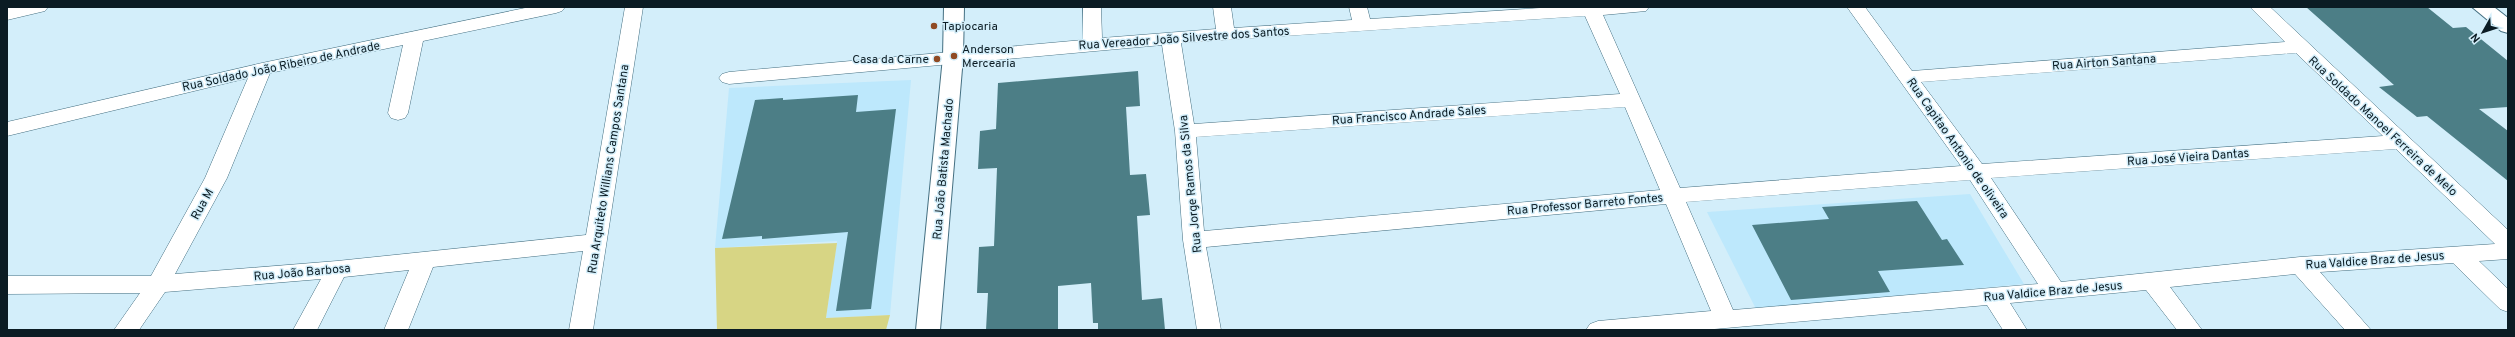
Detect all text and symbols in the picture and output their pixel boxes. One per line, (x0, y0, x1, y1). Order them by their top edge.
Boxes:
north arrow (2463, 12, 2503, 52)
place label: Tapiocaria (942, 19, 998, 35)
marker: Tapiocaria (929, 21, 939, 31)
street label: Rua Vereador João Silvestre dos Santos (1078, 24, 1290, 54)
text: N (2468, 30, 2484, 45)
street label: Rua Soldado João Ribeiro de Andrade (181, 38, 382, 96)
place label: Anderson Mercearia (962, 42, 1016, 72)
marker: Anderson Mercearia (949, 51, 959, 61)
street label: Rua Airton Santana (2052, 51, 2157, 75)
place label: Casa da Carne (852, 52, 929, 68)
street label: Rua Soldado Manoel Ferreira de Melo (2304, 53, 2461, 200)
marker: Casa da Carne (932, 54, 942, 64)
street label: Rua Arquiteto Willians Campos Santana (585, 63, 633, 275)
street label: Rua Capitao Antonio de oliveira (1902, 75, 2012, 222)
street label: Rua João Batista Machado (930, 97, 958, 240)
street label: Rua Francisco Andrade Sales (1331, 103, 1487, 129)
street label: Rua Jorge Ramos da Silva (1176, 114, 1206, 254)
street label: Rua José Vieira Dantas (2126, 146, 2250, 170)
street label: Rua M (188, 186, 218, 223)
street label: Rua Professor Barreto Fontes (1506, 190, 1664, 220)
street label: Rua Valdice Braz de Jesus (2305, 248, 2445, 274)
street label: Rua João Barbosa (253, 261, 351, 285)
street label: Rua Valdice Braz de Jesus (1983, 278, 2123, 306)

